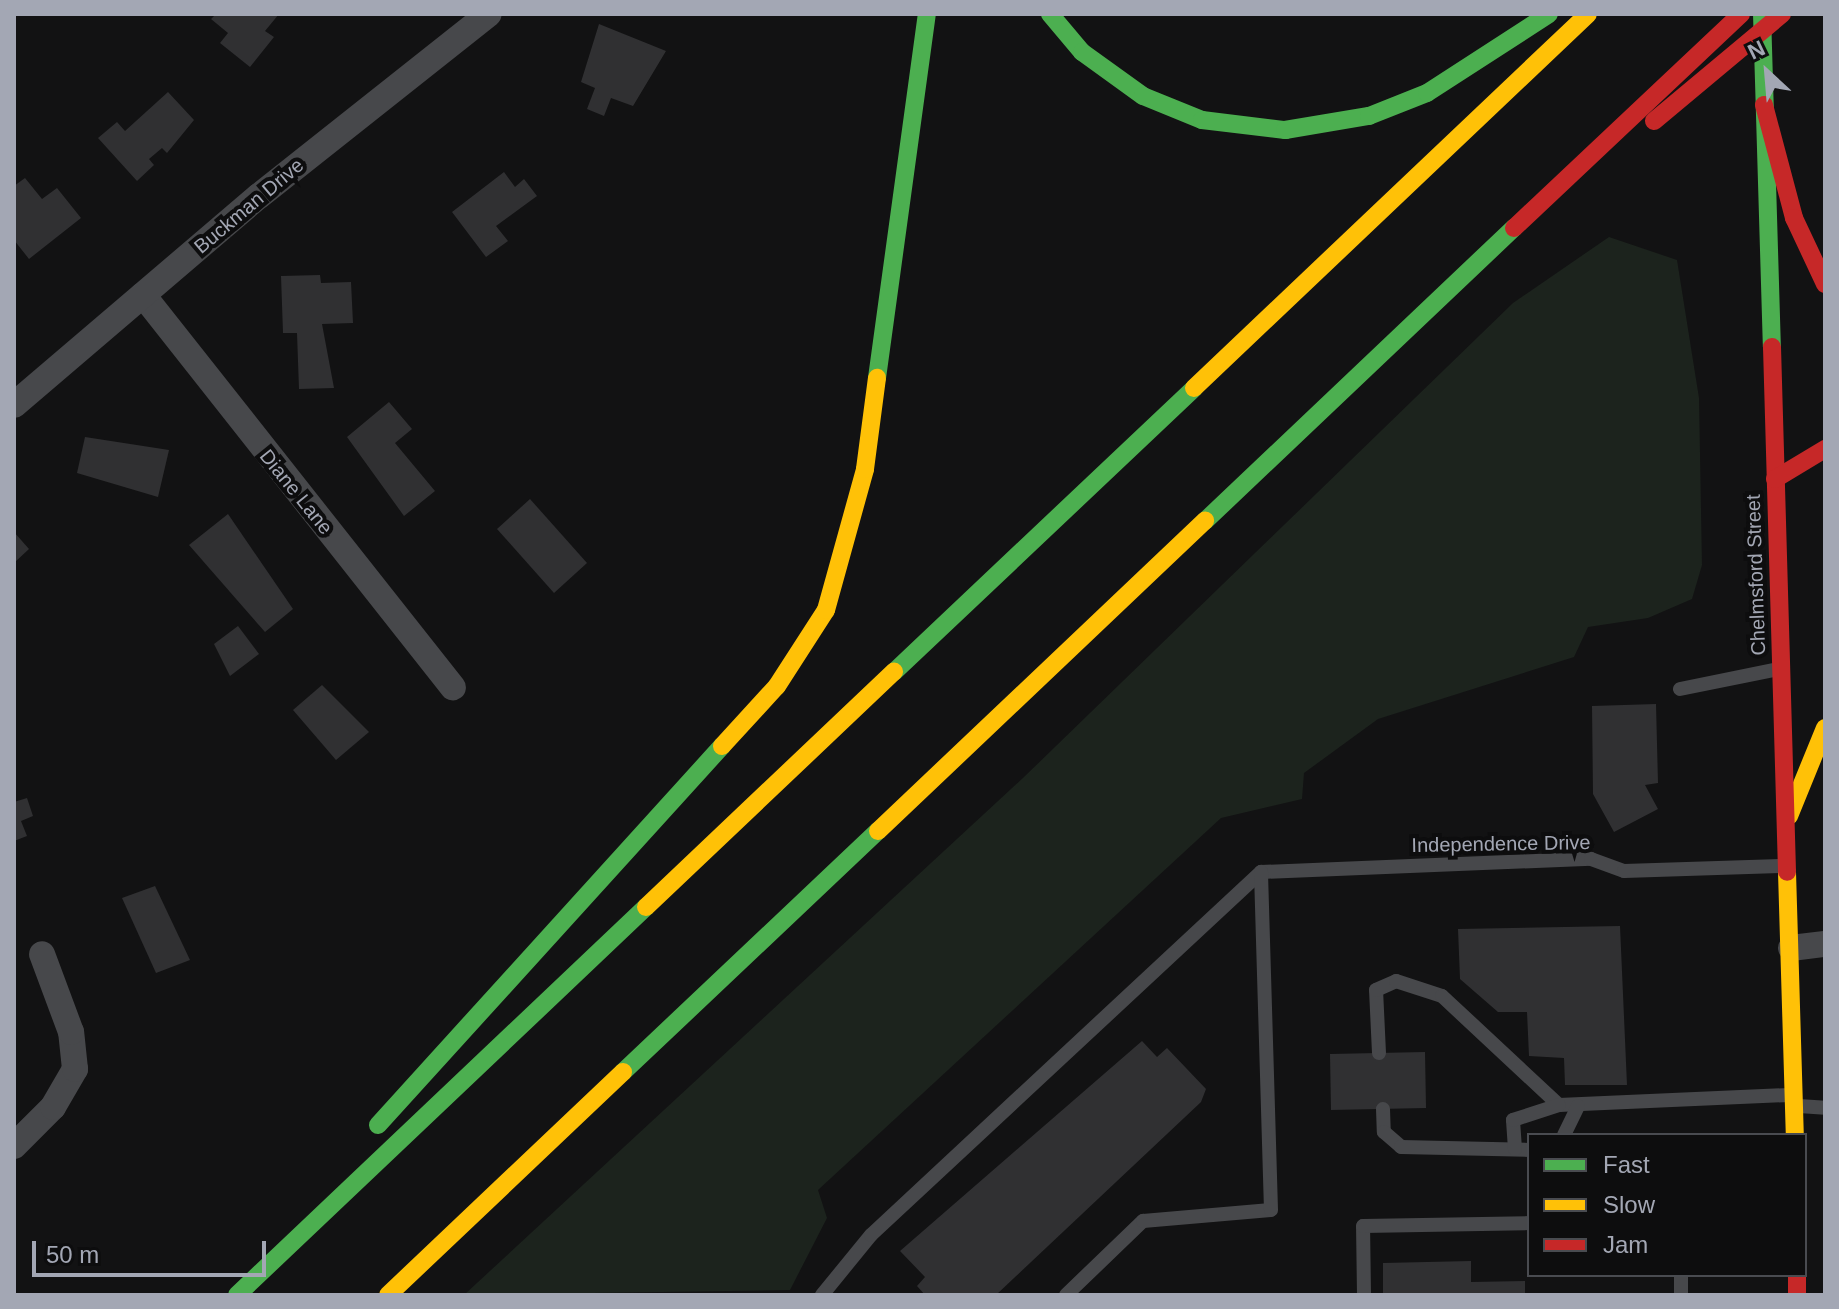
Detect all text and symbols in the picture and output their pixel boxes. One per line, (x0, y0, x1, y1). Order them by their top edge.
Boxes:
north arrow (1727, 32, 1807, 112)
text: N (1744, 35, 1769, 65)
street label: Buckman Drive (189, 153, 309, 259)
street label: Diane Lane (254, 445, 338, 539)
street label: Chelmsford Street (1741, 494, 1771, 656)
street label: Independence Drive (1411, 830, 1591, 858)
legend (1527, 1133, 1807, 1277)
text: Fast (1603, 1151, 1650, 1178)
text: Slow (1603, 1191, 1655, 1218)
scale bar (36, 1225, 270, 1275)
text: Jam (1603, 1231, 1648, 1258)
text: 50 m (46, 1241, 99, 1268)

